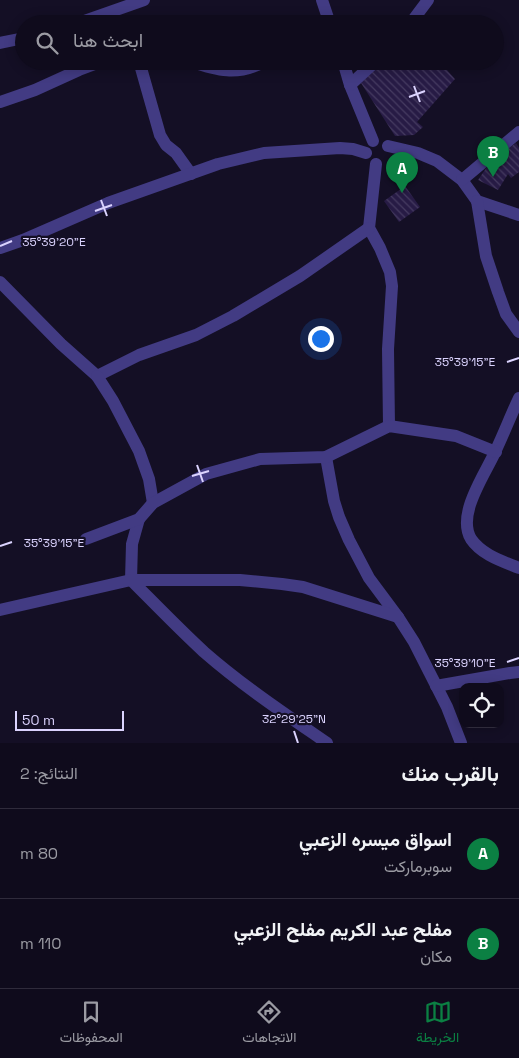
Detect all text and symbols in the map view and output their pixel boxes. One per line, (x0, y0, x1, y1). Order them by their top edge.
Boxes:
search box (15, 15, 504, 70)
text: ابحث هنا (73, 28, 143, 53)
icon: search (33, 29, 61, 57)
pin: B (477, 136, 509, 177)
pin: A (386, 152, 418, 193)
text: 35°39'20"E (22, 234, 86, 250)
your location (308, 326, 334, 352)
text: 35°39'15"E (435, 354, 496, 370)
text: 35°39'15"E (24, 535, 85, 551)
text: 35°39'10"E (434, 655, 496, 671)
map controls (459, 683, 504, 728)
button: locate (459, 683, 504, 728)
scale bar (15, 708, 124, 731)
text: 50 m (22, 711, 55, 729)
text: 32°29'25"N (262, 711, 326, 727)
text: بالقرب منك (401, 760, 499, 787)
text: النتائج: 2 (20, 763, 78, 784)
text: اسواق ميسره الزعبي (299, 827, 452, 852)
text: 80 m (20, 843, 58, 864)
text: A (478, 843, 488, 864)
text: سوبرماركت (384, 856, 452, 877)
text: مفلح عبد الكريم مفلح الزعبي (234, 917, 452, 942)
text: 110 m (20, 933, 62, 954)
text: B (478, 933, 488, 954)
text: مكان (420, 946, 452, 967)
tab: المحفوظات (60, 998, 123, 1050)
tab: الاتجاهات (242, 998, 297, 1050)
tab: الخريطة (416, 998, 459, 1050)

